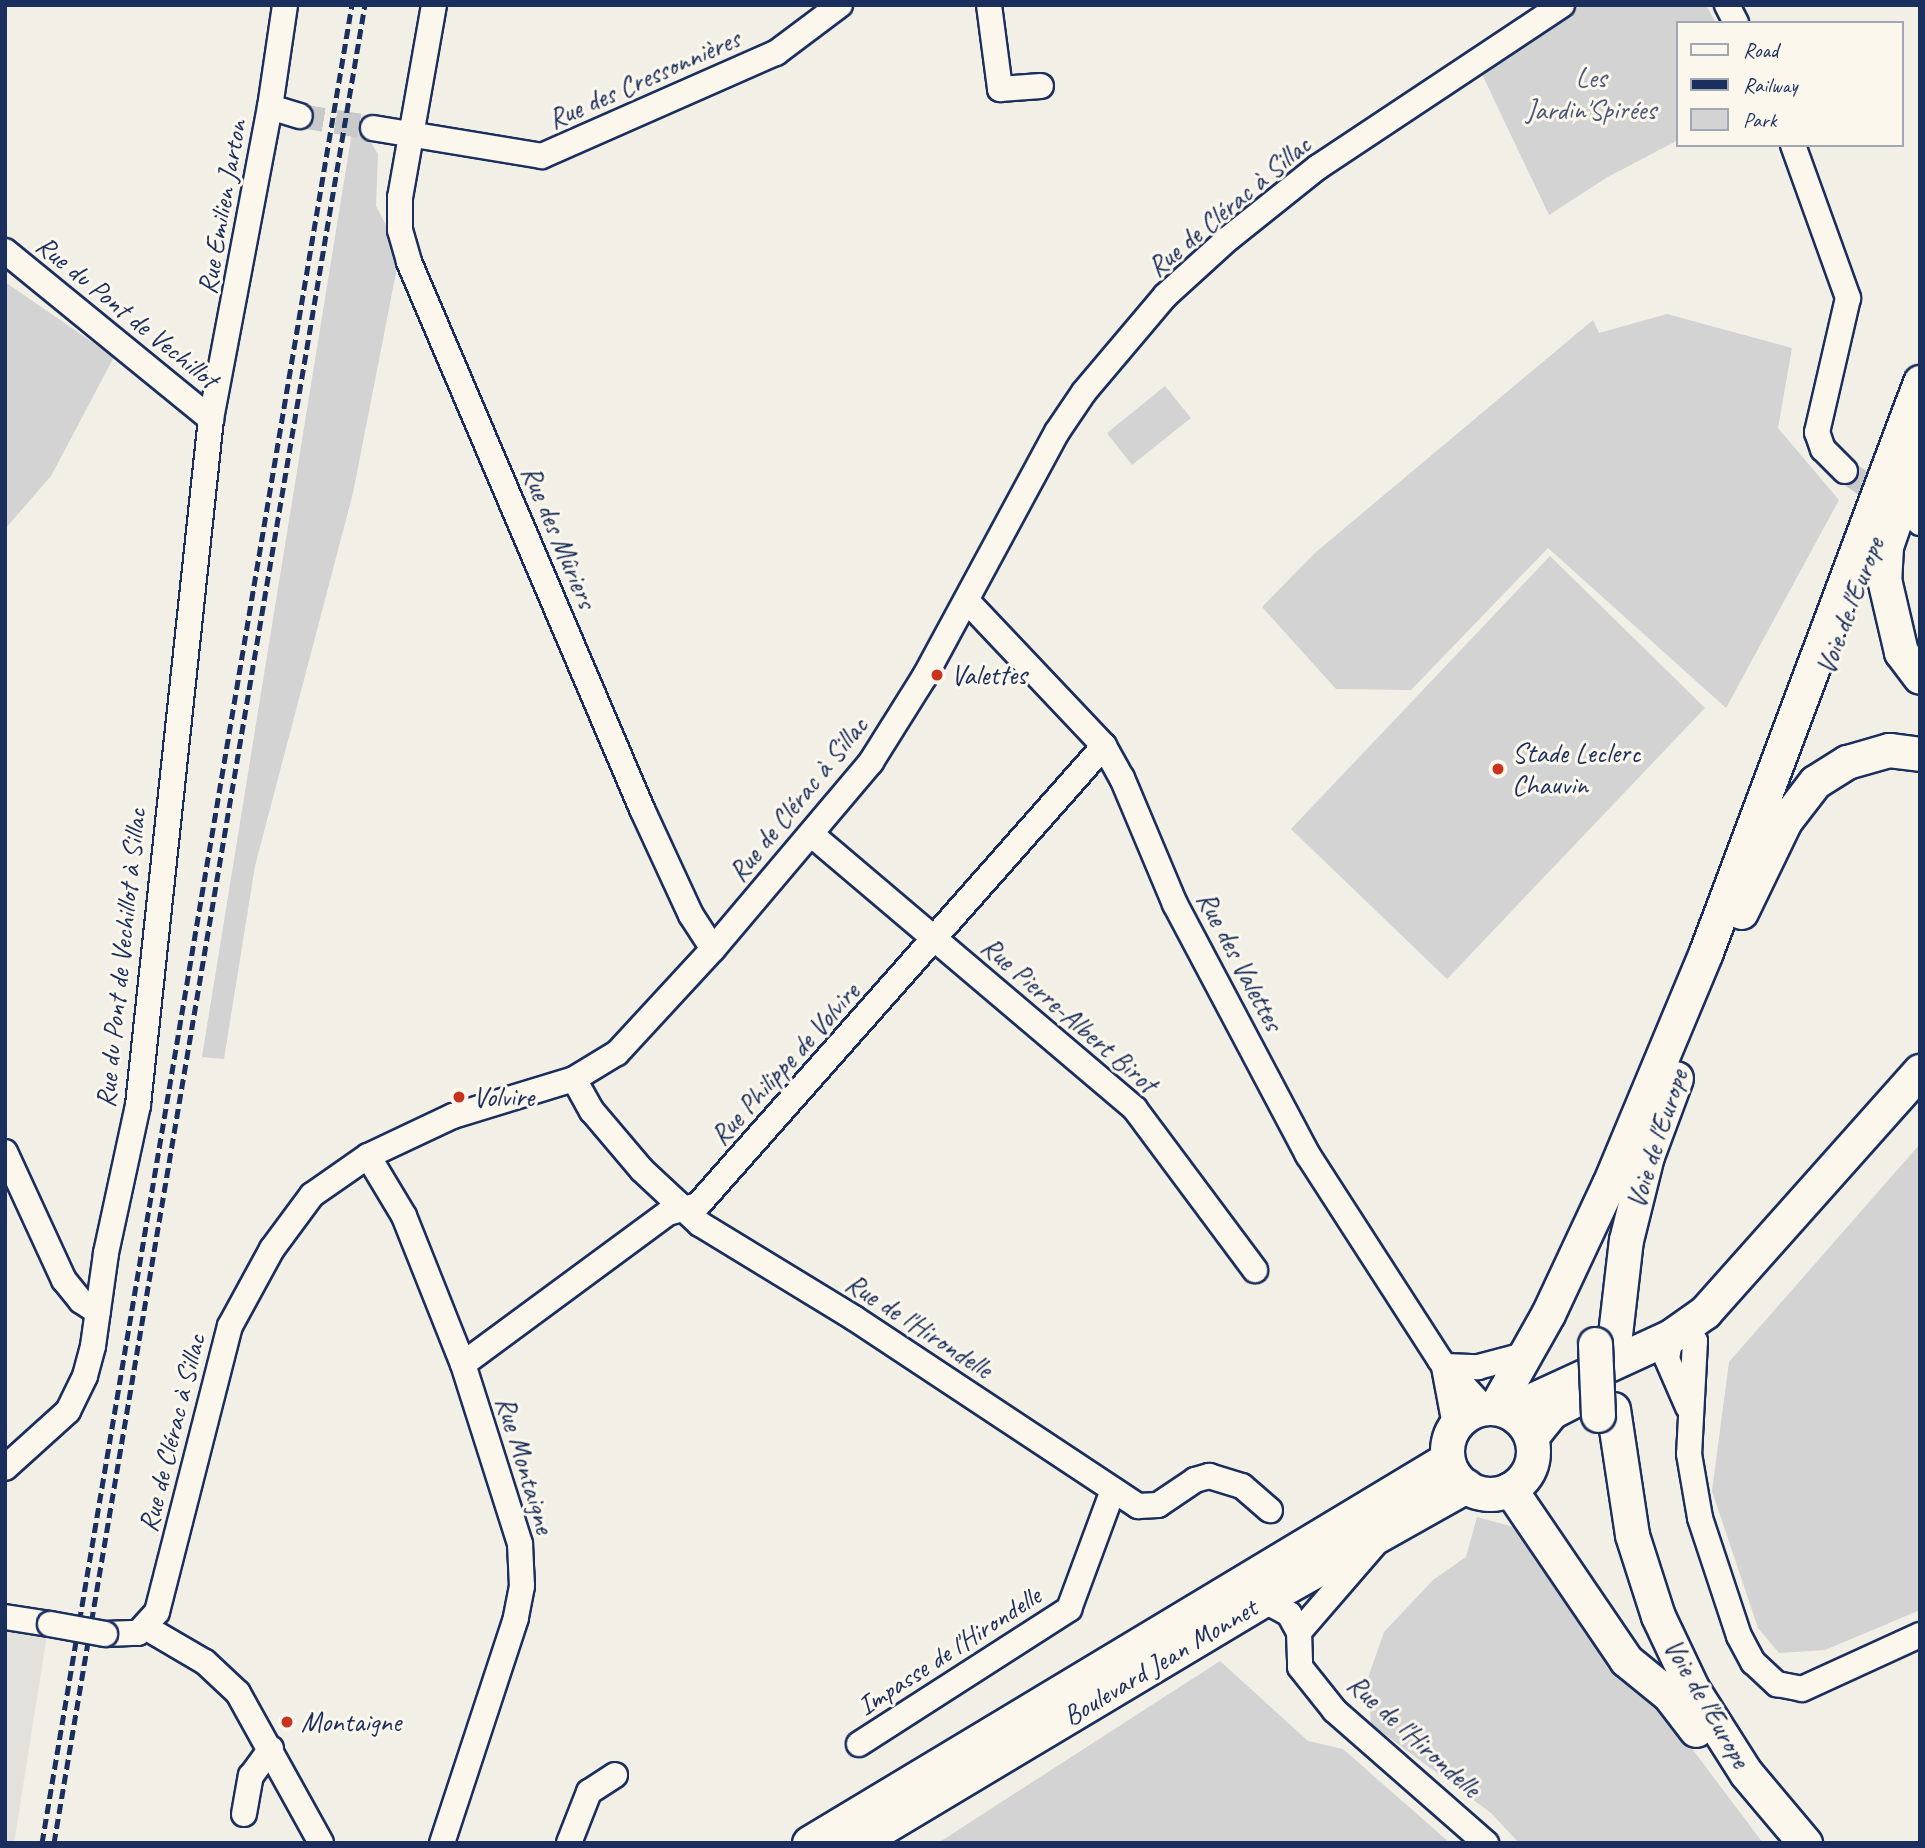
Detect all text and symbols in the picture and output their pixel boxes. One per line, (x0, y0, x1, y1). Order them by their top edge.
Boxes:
legend (1676, 21, 1904, 147)
street label: Rue des Cressonnières (543, 22, 745, 136)
text: Road (1743, 37, 1778, 63)
park label: Les Jardin'Spirées (1526, 61, 1656, 127)
text: Railway (1743, 72, 1797, 98)
text: Park (1743, 107, 1776, 133)
street label: Rue Emilien Jarton (190, 117, 254, 297)
street label: Rue de Clérac à Sillac (1141, 128, 1317, 284)
street label: Rue du Pont de Vechillot (29, 228, 225, 396)
street label: Rue des Mûriers (514, 461, 604, 613)
street label: Voie de l'Europe (1809, 533, 1891, 679)
place label: Valettes (951, 658, 1027, 692)
marker: Valettes (929, 667, 945, 683)
street label: Rue de Clérac à Sillac (721, 710, 875, 888)
place label: Stade Leclerc Chauvin (1512, 736, 1639, 802)
marker: Stade Leclerc Chauvin (1490, 761, 1506, 777)
street label: Rue du Pont de Vechillot à Sillac (89, 807, 153, 1109)
street label: Rue des Valettes (1189, 886, 1291, 1036)
street label: Rue Pierre-Albert Birot (974, 930, 1164, 1100)
street label: Rue Philippe de Volvire (703, 976, 867, 1152)
street label: Voie de l'Europe (1619, 1066, 1695, 1212)
place label: Volvire (473, 1080, 534, 1114)
marker: Volvire (451, 1089, 467, 1105)
street label: Rue de l'Hirondelle (839, 1266, 999, 1386)
street label: Rue de Clérac à Sillac (131, 1331, 213, 1535)
street label: Rue Montaigne (488, 1393, 562, 1537)
street label: Impasse de l'Hirondelle (851, 1579, 1047, 1723)
street label: Boulevard Jean Monnet (1057, 1591, 1263, 1733)
street label: Voie de l'Europe (1657, 1632, 1757, 1774)
street label: Rue de l'Hirondelle (1340, 1667, 1488, 1805)
place label: Montaigne (301, 1705, 401, 1739)
marker: Montaigne (279, 1714, 295, 1730)

